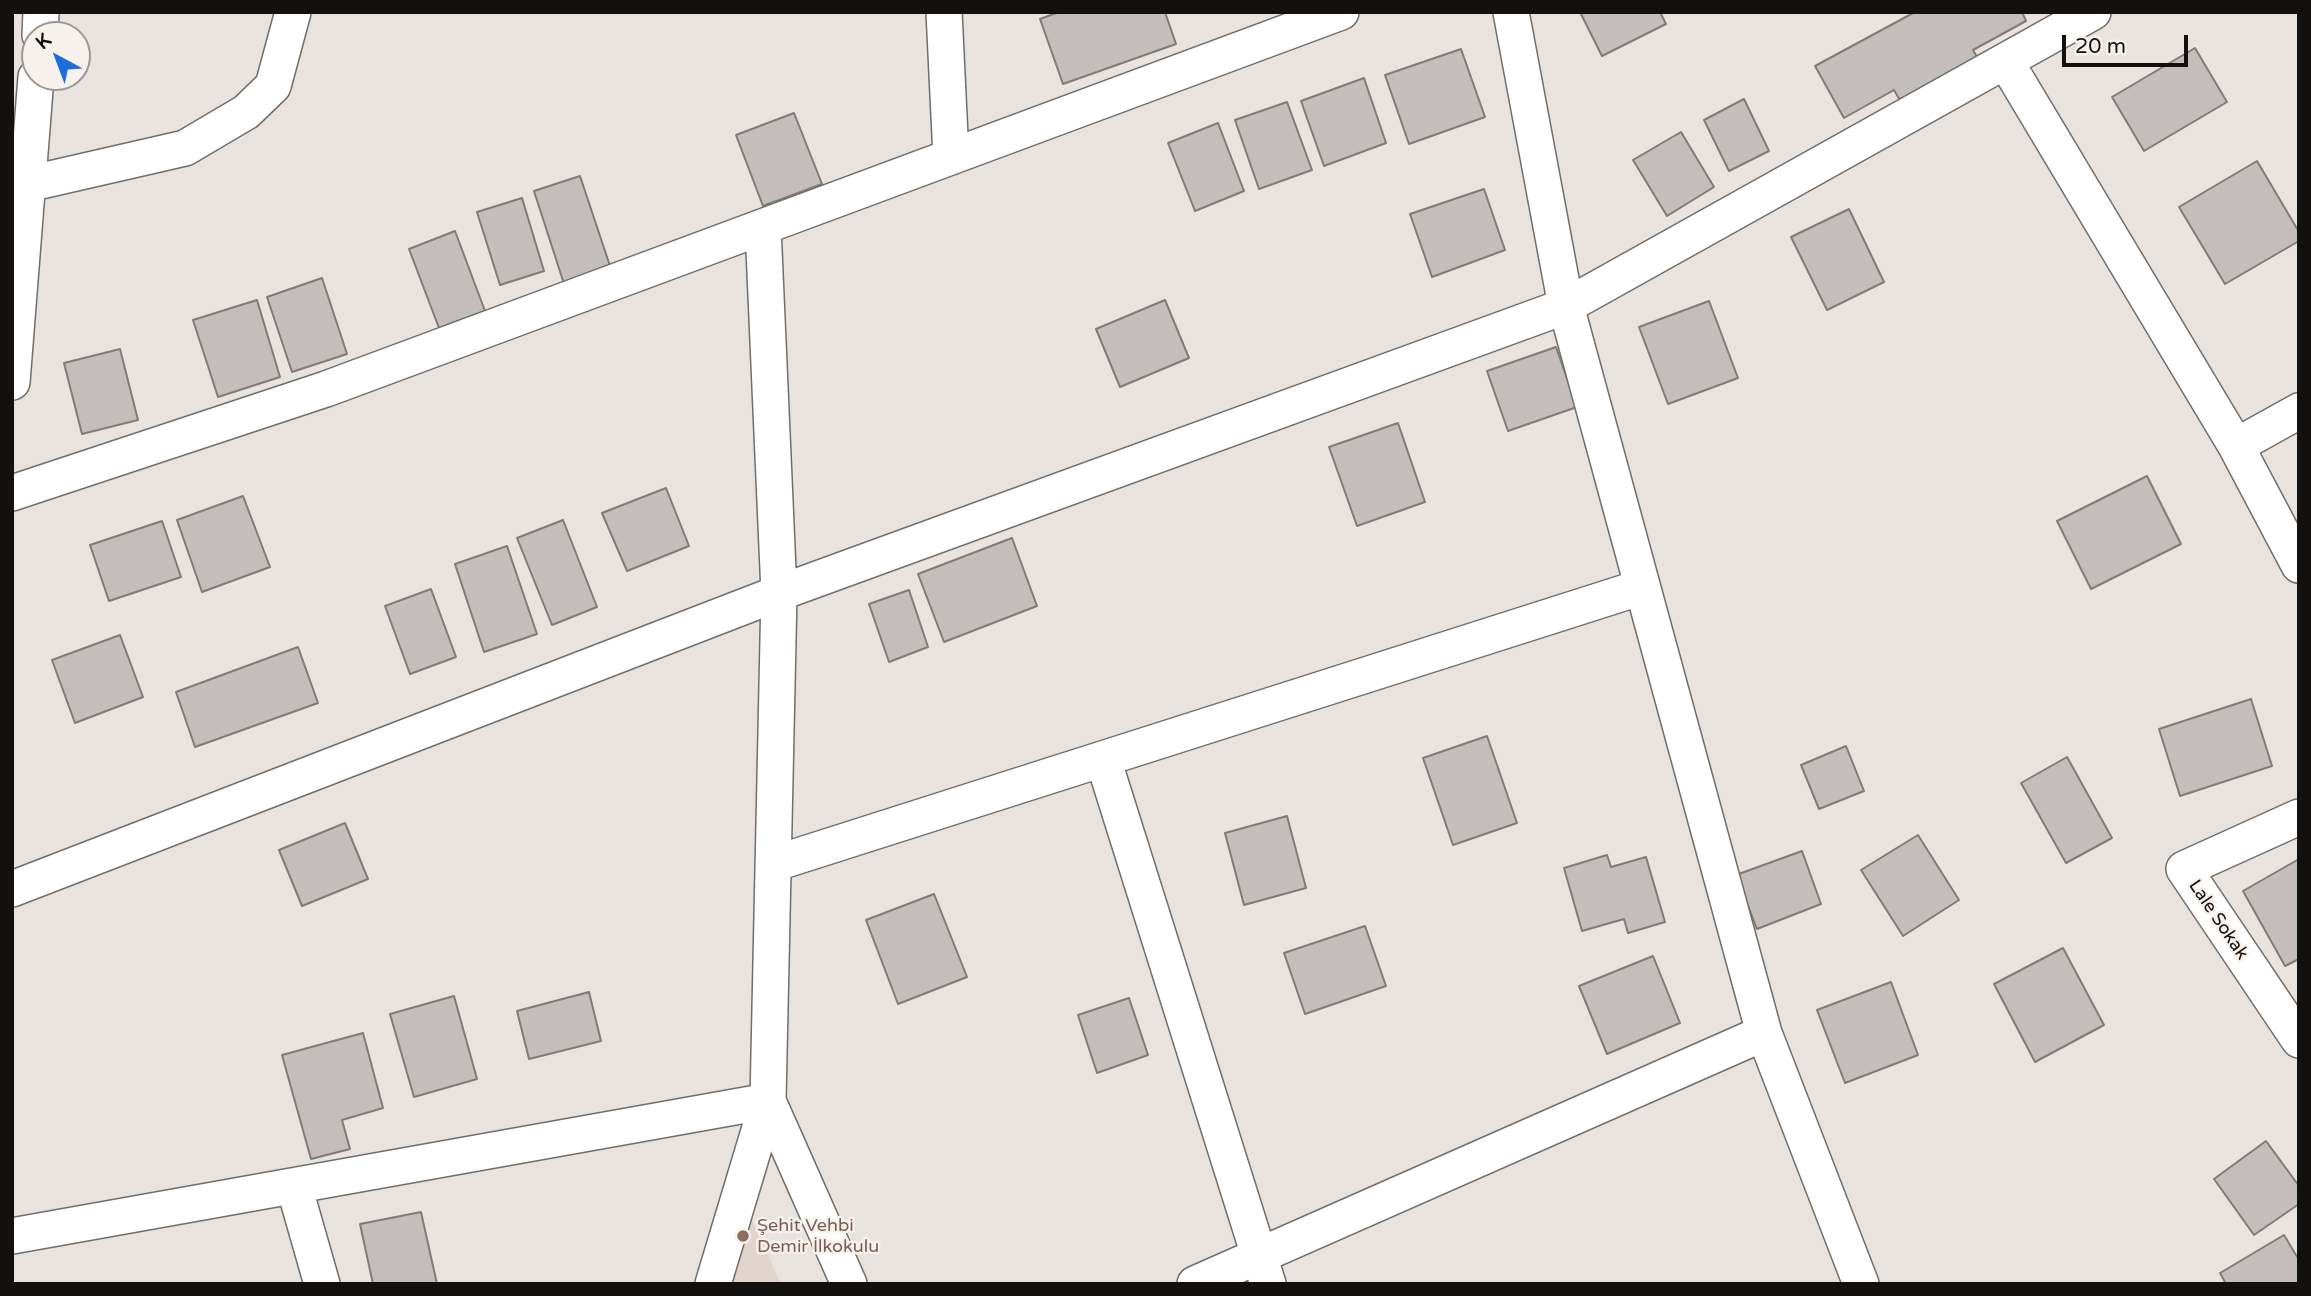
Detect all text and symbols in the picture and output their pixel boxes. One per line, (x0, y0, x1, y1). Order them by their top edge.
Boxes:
north arrow (21, 21, 91, 91)
scale bar (2066, 21, 2192, 65)
text: K (32, 29, 56, 54)
text: 20 m (2075, 34, 2126, 59)
street label: Lale Sokak (2183, 876, 2253, 964)
place label: Şehit Vehbi Demir İlkokulu (757, 1215, 879, 1258)
marker: Şehit Vehbi Demir İlkokulu (735, 1228, 751, 1244)

